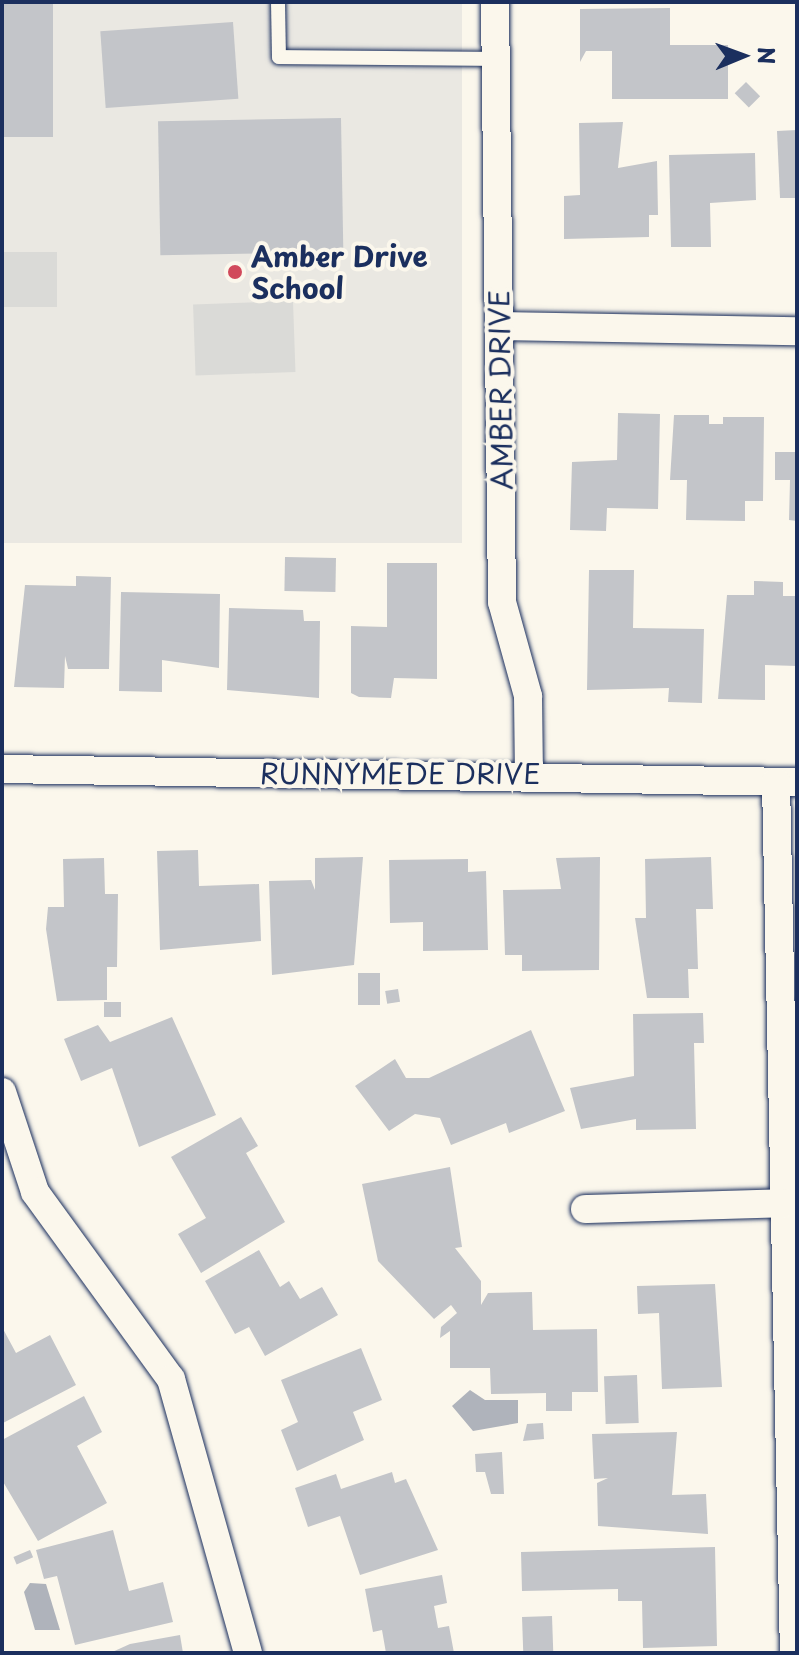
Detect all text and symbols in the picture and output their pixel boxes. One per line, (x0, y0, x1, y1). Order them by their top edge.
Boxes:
north arrow (703, 16, 783, 96)
text: N (751, 47, 784, 65)
place label: Amber Drive School (251, 239, 430, 305)
marker: Amber Drive School (226, 263, 244, 281)
street label: AMBER DRIVE (481, 290, 519, 490)
street label: RUNNYMEDE DRIVE (259, 756, 541, 790)

